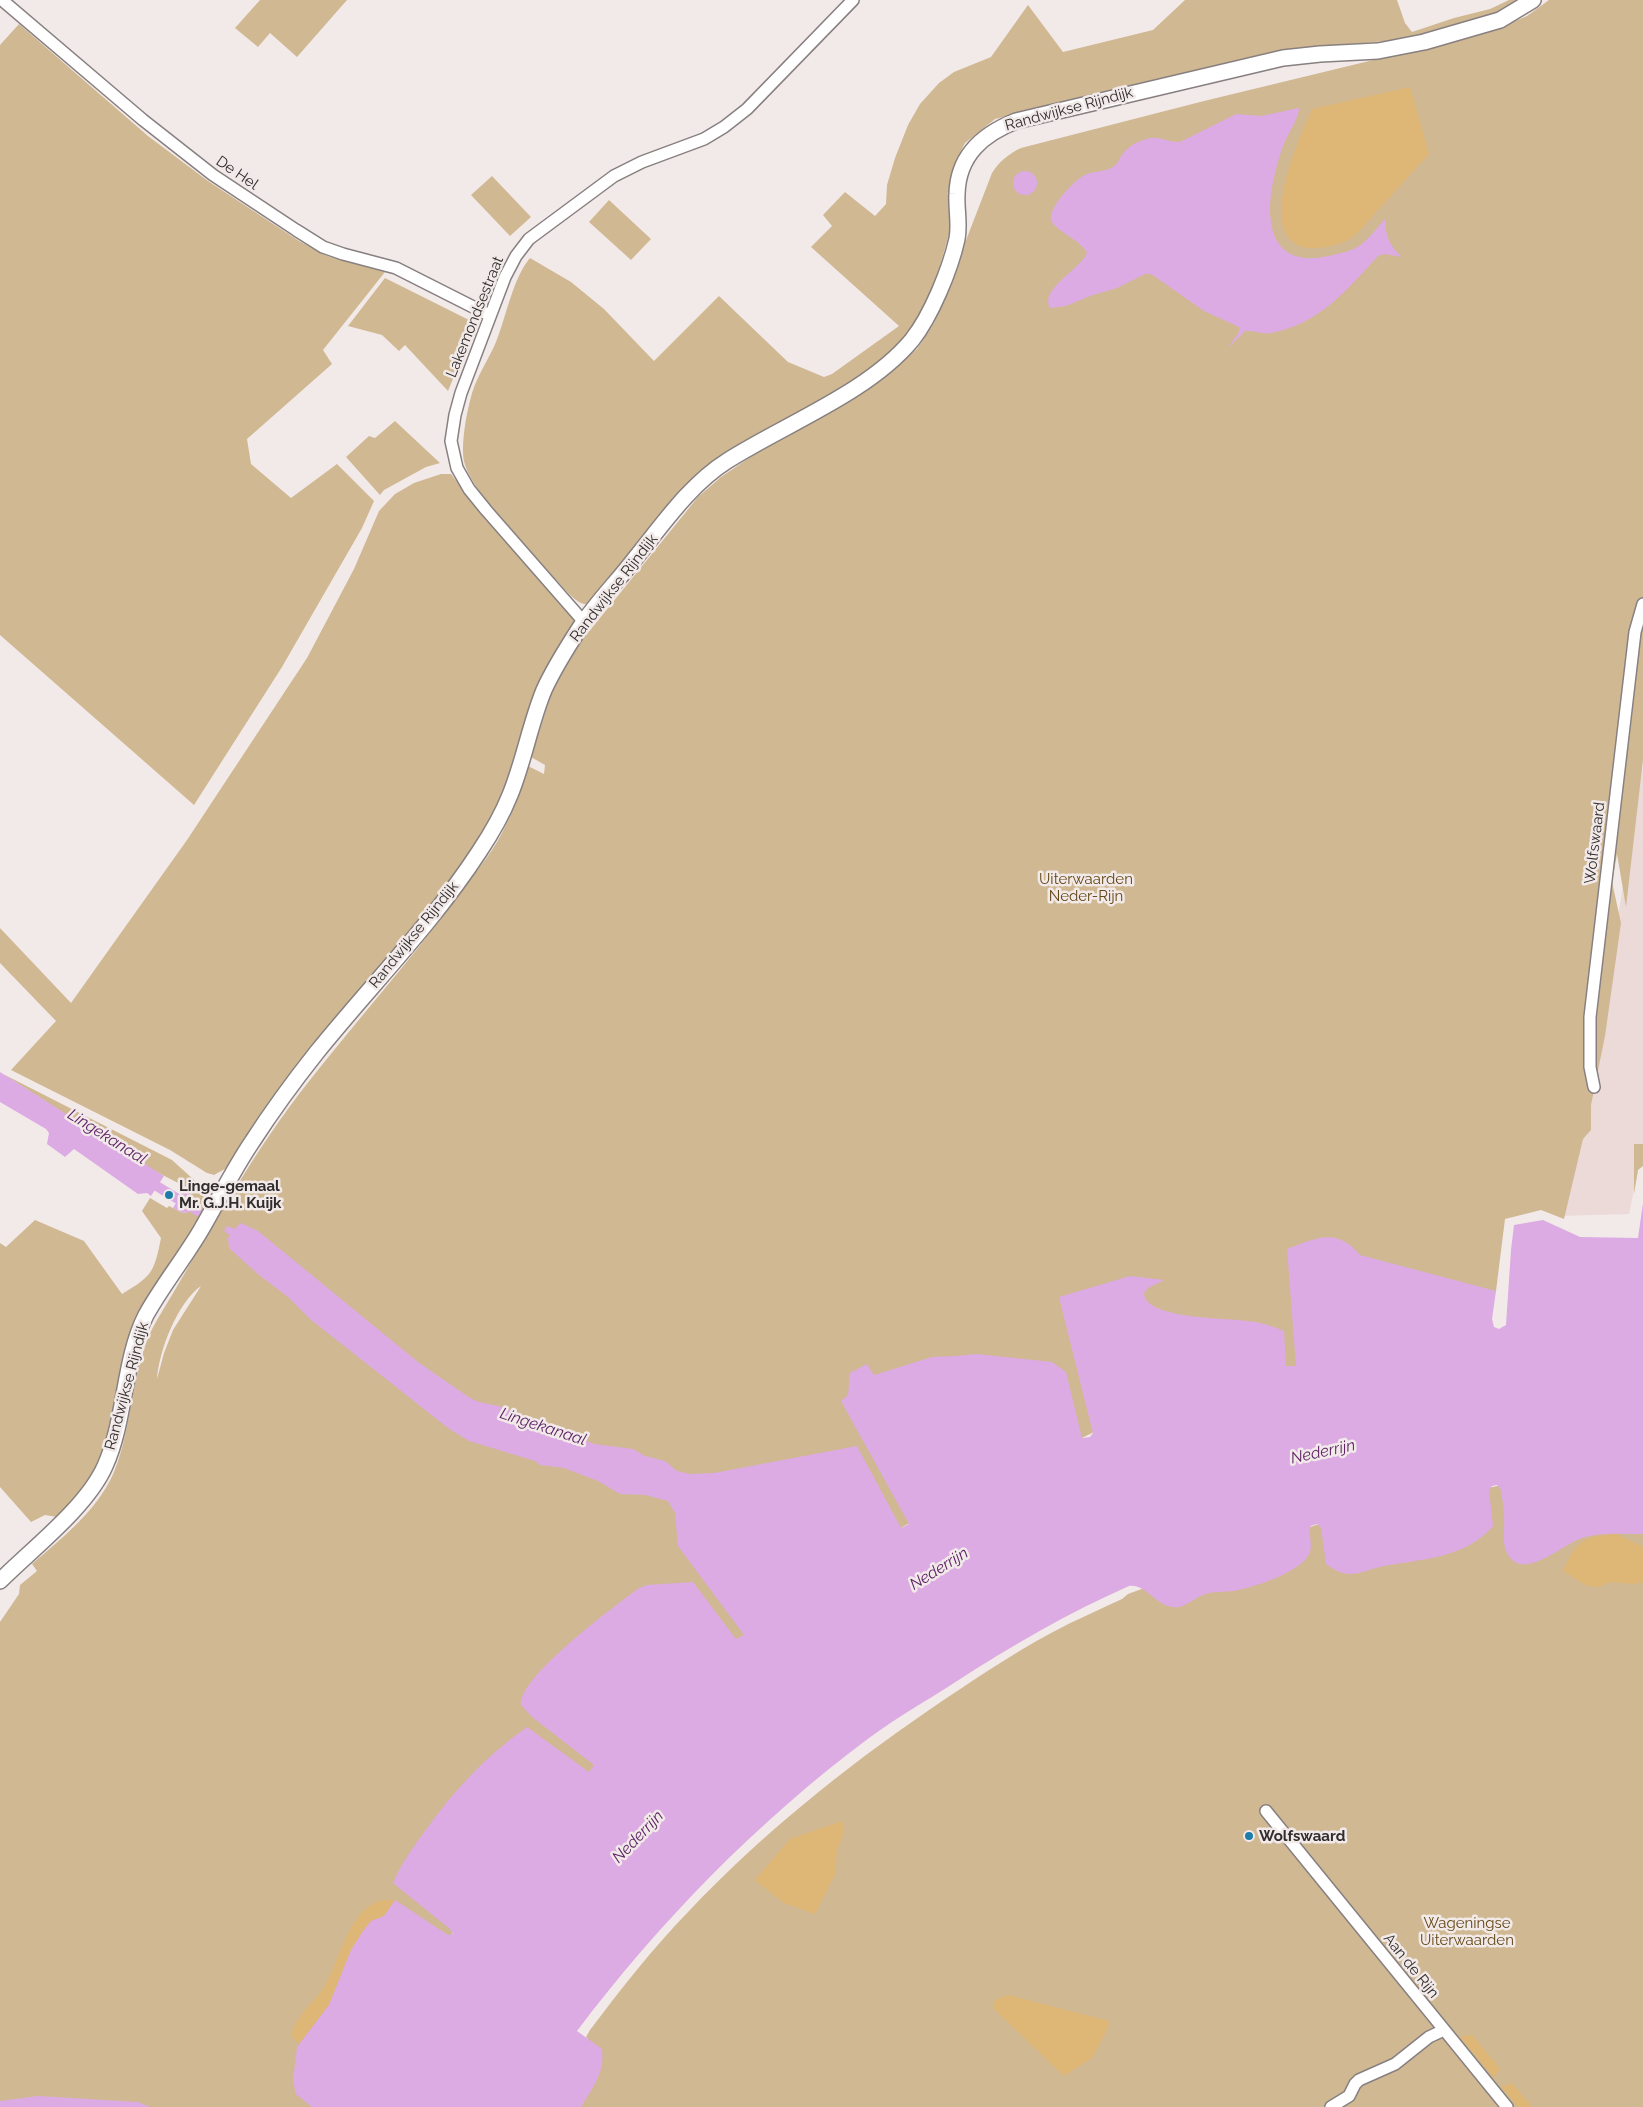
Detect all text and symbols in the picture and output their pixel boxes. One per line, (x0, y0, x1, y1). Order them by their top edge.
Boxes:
street label: Randwijkse Rijndijk (1003, 83, 1135, 135)
street label: De Hel (212, 152, 262, 194)
street label: Lakemondsestraat (443, 254, 507, 380)
street label: Randwijkse Rijndijk (566, 531, 662, 645)
street label: Wolfswaard (1581, 801, 1609, 885)
park label: Uiterwaarden Neder-Rijn (1039, 870, 1133, 905)
street label: Randwijkse Rijndijk (366, 878, 462, 992)
water label: Lingekanaal (64, 1105, 150, 1169)
place label: Linge-gemaal Mr. G.J.H. Kuijk (179, 1177, 281, 1212)
marker: Linge-gemaal Mr. G.J.H. Kuijk (163, 1189, 175, 1201)
street label: Randwijkse Rijndijk (101, 1320, 153, 1452)
water label: Lingekanaal (497, 1404, 589, 1450)
water label: Nederrijn (1289, 1436, 1357, 1468)
water label: Nederrijn (906, 1544, 972, 1594)
water label: Nederrijn (608, 1807, 668, 1867)
place label: Wolfswaard (1259, 1827, 1345, 1845)
marker: Wolfswaard (1243, 1830, 1255, 1842)
park label: Wageningse Uiterwaarden (1420, 1914, 1514, 1949)
street label: Aan de Rijn (1380, 1930, 1442, 2002)

